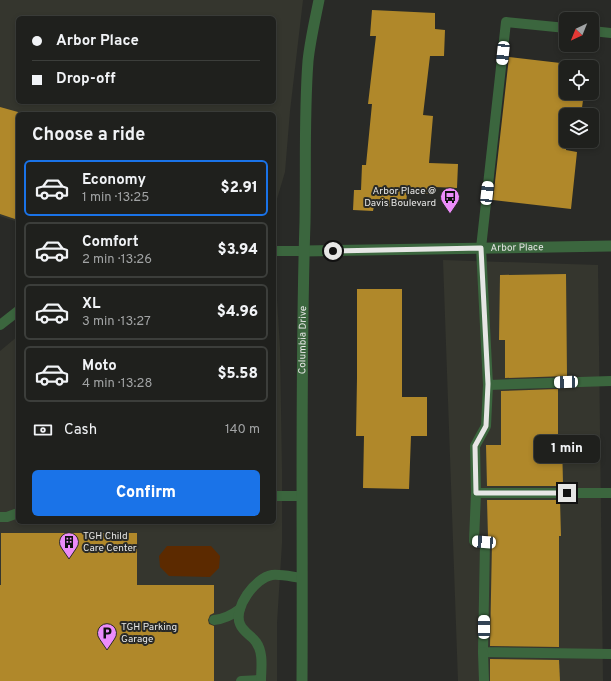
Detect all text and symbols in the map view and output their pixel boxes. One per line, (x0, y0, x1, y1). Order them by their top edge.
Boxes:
north arrow (559, 12, 599, 52)
map controls (559, 12, 599, 148)
text: Arbor Place (56, 32, 139, 51)
car (496, 40, 510, 66)
button: locate (559, 60, 599, 100)
text: Drop-off (56, 70, 116, 89)
button: layers (559, 108, 599, 148)
text: Choose a ride (32, 124, 145, 147)
icon: car (34, 170, 70, 206)
text: Economy (82, 171, 146, 190)
text: $2.91 (221, 179, 258, 198)
car (480, 180, 494, 206)
place label: Arbor Place @ Davis Boulevard (364, 185, 436, 210)
bus stop icon: Arbor Place @ Davis Boulevard (439, 186, 461, 214)
text: 1 min · 13:25 (82, 190, 149, 206)
icon: car (34, 232, 70, 268)
text: Comfort (82, 233, 139, 252)
text: $3.94 (218, 241, 258, 260)
street label: Arbor Place (490, 241, 544, 254)
route start (324, 242, 342, 260)
text: 2 min · 13:26 (82, 252, 152, 268)
icon: car (34, 294, 70, 330)
text: XL (82, 295, 100, 314)
text: $4.96 (217, 303, 258, 322)
street label: Columbia Drive (296, 306, 309, 374)
text: 3 min · 13:27 (82, 314, 151, 330)
icon: car (34, 356, 70, 392)
text: Moto (82, 357, 117, 376)
text: $5.58 (217, 365, 258, 384)
text: 4 min · 13:28 (82, 376, 152, 392)
car (554, 376, 578, 388)
icon: cash (32, 419, 54, 441)
text: Cash (64, 421, 97, 440)
text: 140 m (225, 422, 260, 438)
callout: 1 min (534, 435, 600, 463)
text: 1 min (551, 441, 583, 457)
button: Confirm (32, 470, 260, 516)
route end (558, 484, 576, 502)
place label: TGH Child Care Center (83, 530, 137, 555)
building icon: TGH Child Care Center (58, 531, 80, 559)
car (472, 535, 496, 549)
car (478, 615, 490, 639)
place label: TGH Parking Garage (121, 621, 177, 646)
parking icon: TGH Parking Garage (96, 622, 118, 650)

